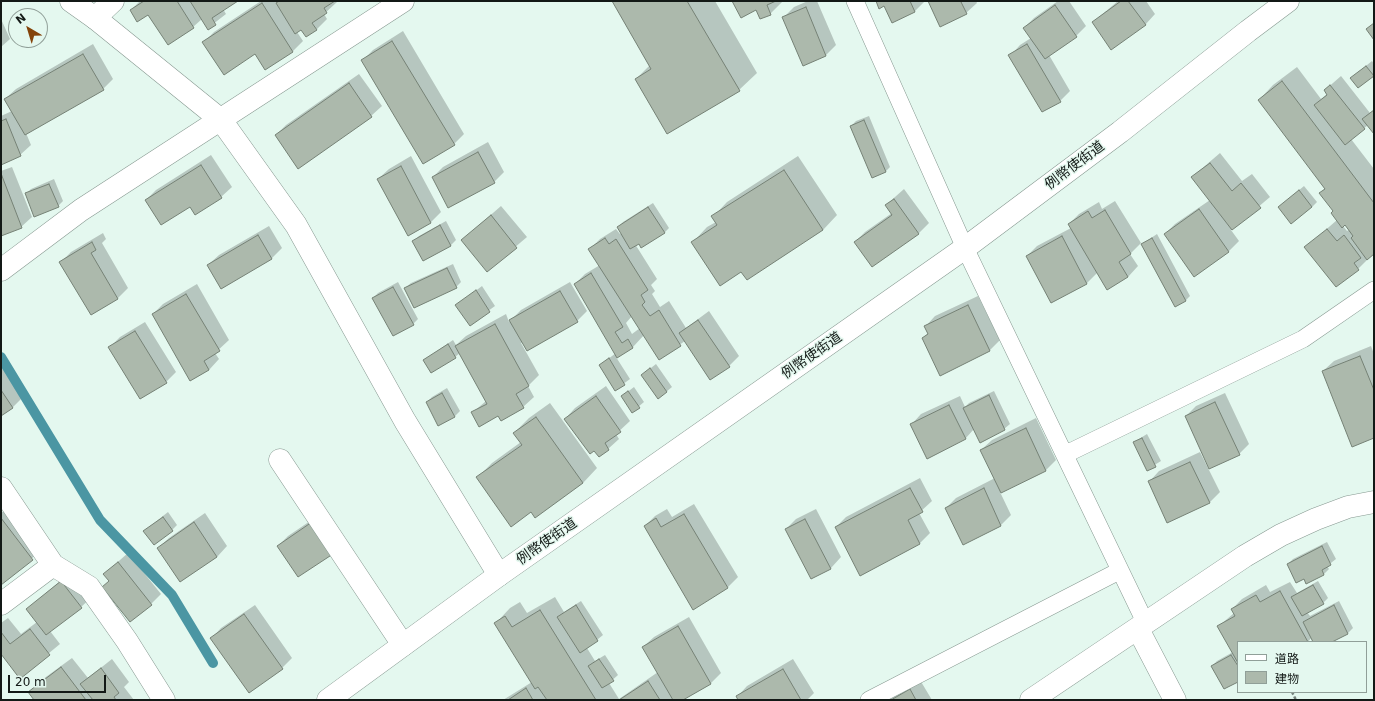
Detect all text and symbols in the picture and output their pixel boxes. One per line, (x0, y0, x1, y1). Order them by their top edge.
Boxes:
north arrow (8, 8, 48, 48)
text: N (13, 11, 29, 27)
street label: 例幣使街道 (1042, 138, 1108, 194)
street label: 例幣使街道 (779, 329, 845, 383)
street label: 例幣使街道 (514, 515, 580, 569)
legend (1237, 641, 1367, 693)
text: 道路 (1275, 652, 1299, 666)
scale bar (10, 667, 108, 693)
text: 建物 (1275, 672, 1299, 686)
text: 20 m (15, 675, 46, 689)

